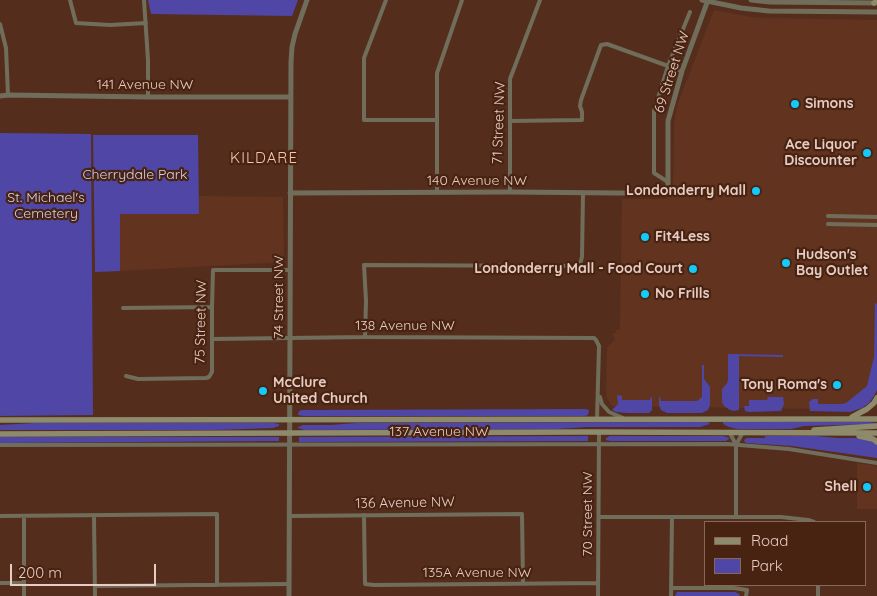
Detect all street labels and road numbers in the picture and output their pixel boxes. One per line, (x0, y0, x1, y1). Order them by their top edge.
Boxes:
street label: 69 Street NW (651, 29, 693, 115)
street label: 141 Avenue NW (97, 77, 193, 93)
street label: 71 Street NW (489, 81, 509, 165)
street label: 140 Avenue NW (427, 173, 527, 189)
street label: 74 Street NW (271, 255, 287, 339)
street label: 75 Street NW (192, 280, 210, 364)
street label: 138 Avenue NW (355, 318, 455, 334)
street label: 137 Avenue NW (390, 424, 488, 440)
street label: 70 Street NW (580, 471, 596, 557)
street label: 136 Avenue NW (355, 494, 455, 512)
street label: 135A Avenue NW (423, 565, 531, 581)

